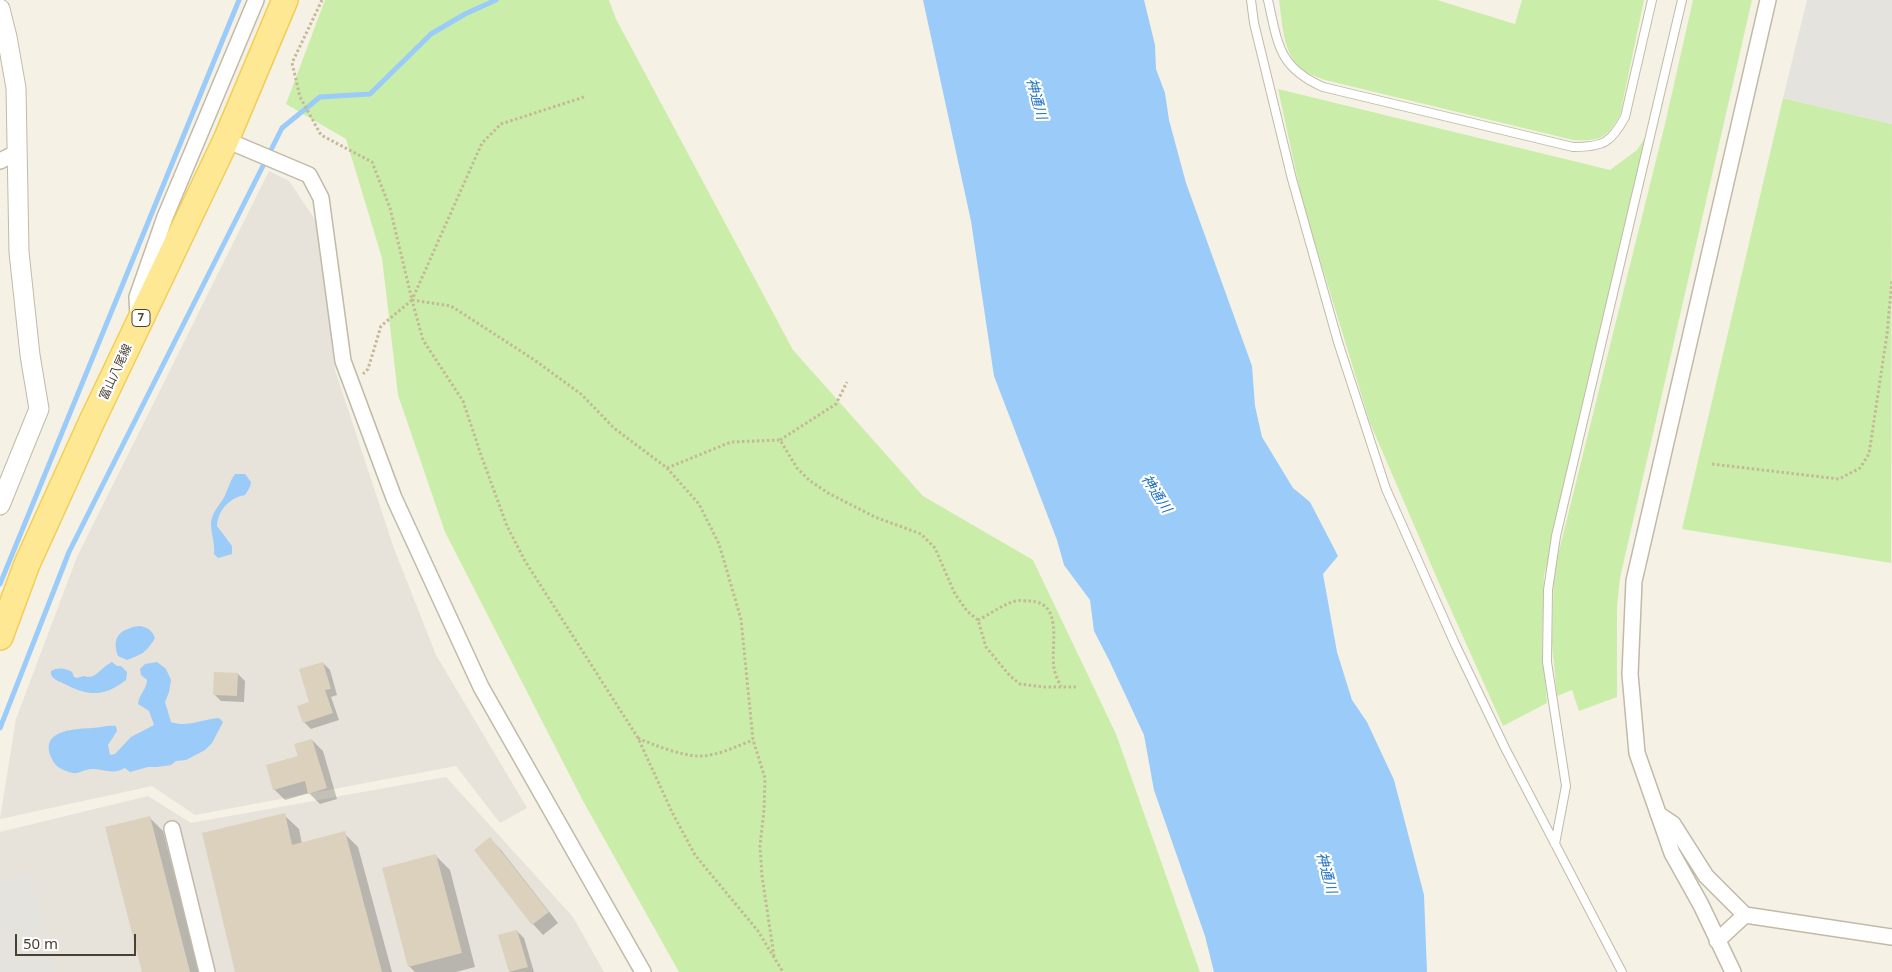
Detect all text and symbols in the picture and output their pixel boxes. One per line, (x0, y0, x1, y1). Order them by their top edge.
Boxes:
water label: 神通川 (1022, 77, 1050, 121)
road number: 7 (132, 310, 150, 326)
street label: 富山八尾線 (97, 342, 135, 402)
water label: 神通川 (1138, 472, 1174, 516)
water label: 神通川 (1312, 851, 1340, 895)
scale bar (18, 924, 139, 956)
text: 50 m (23, 933, 58, 953)

